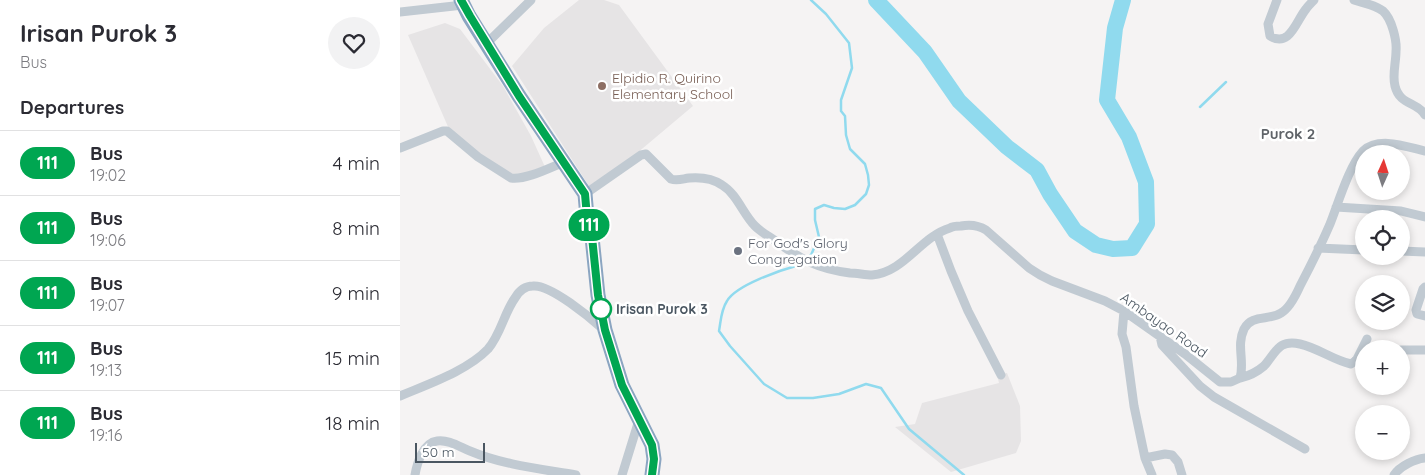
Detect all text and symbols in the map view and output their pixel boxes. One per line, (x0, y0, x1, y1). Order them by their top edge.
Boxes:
button: heart (328, 17, 380, 69)
text: Irisan Purok 3 (20, 18, 177, 48)
text: Bus (20, 52, 47, 72)
place label: Elpidio R. Quirino Elementary School (612, 69, 733, 103)
marker: Elpidio R. Quirino Elementary School (596, 80, 608, 92)
text: Departures (20, 95, 124, 119)
district label: Purok 2 (1261, 124, 1315, 143)
text: Bus (90, 141, 123, 165)
north arrow (1355, 145, 1410, 200)
map controls (1355, 145, 1410, 460)
text: 111 (37, 151, 58, 174)
text: 4 min (332, 151, 380, 175)
text: 19:02 (90, 165, 126, 185)
text: Bus (90, 206, 123, 230)
line badge: 111 (560, 209, 618, 241)
button: locate (1355, 210, 1410, 265)
text: 111 (578, 213, 600, 236)
text: 111 (37, 216, 58, 239)
text: 8 min (332, 216, 380, 240)
text: 19:06 (90, 230, 126, 250)
place label: For God's Glory Congregation (748, 234, 848, 268)
marker: For God's Glory Congregation (732, 245, 744, 257)
text: Bus (90, 271, 123, 295)
button: layers (1355, 275, 1410, 330)
text: 111 (37, 281, 58, 304)
text: 9 min (332, 281, 380, 305)
street label: Ambayao Road (1117, 288, 1211, 362)
text: 19:07 (90, 295, 125, 315)
marker: Irisan Purok 3 (590, 298, 612, 320)
place label: Irisan Purok 3 (616, 300, 708, 318)
text: Bus (90, 336, 123, 360)
button: + (1355, 340, 1410, 395)
text: 111 (37, 346, 58, 369)
text: 15 min (325, 346, 380, 370)
text: 19:13 (90, 360, 122, 380)
text: Bus (90, 401, 123, 425)
button: − (1355, 405, 1410, 460)
text: 111 (37, 411, 58, 434)
text: 18 min (325, 411, 380, 435)
text: 19:16 (90, 425, 122, 445)
scale bar (415, 440, 485, 463)
text: 50 m (422, 443, 455, 461)

